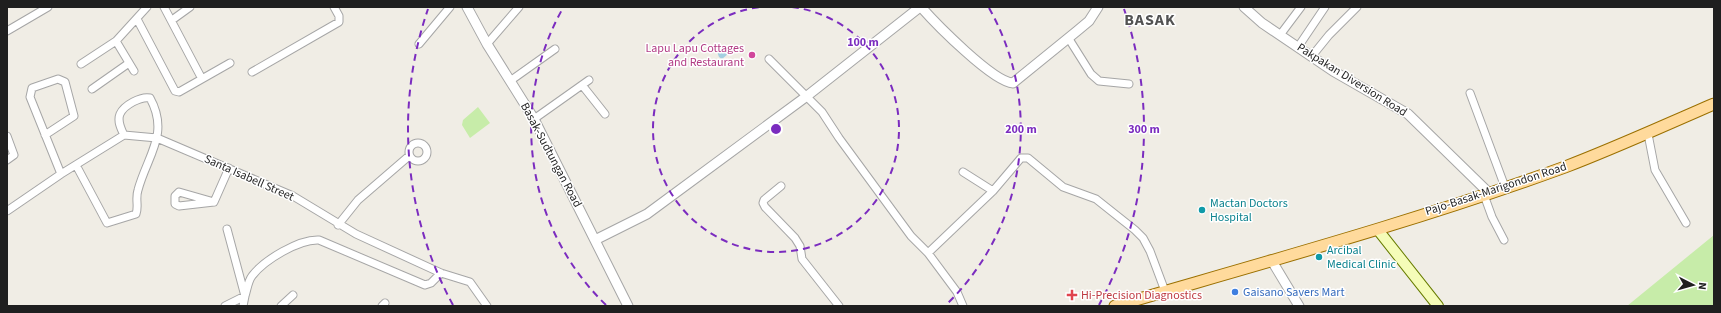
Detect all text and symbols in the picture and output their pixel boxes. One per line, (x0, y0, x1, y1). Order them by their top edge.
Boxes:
district label: BASAK (1124, 9, 1176, 31)
text: 100 m (847, 34, 879, 51)
street label: Pakpakan Diversion Road (1294, 39, 1410, 121)
place label: Lapu Lapu Cottages and Restaurant (645, 40, 744, 71)
marker: Lapu Lapu Cottages and Restaurant (747, 50, 757, 60)
street label: Basak-Sudtungan Road (516, 100, 586, 210)
text: 200 m (1005, 121, 1037, 138)
text: 300 m (1128, 121, 1160, 138)
centre of rings (769, 122, 783, 136)
street label: Santa Isabell Street (201, 151, 297, 205)
street label: Pajo-Basak-Marigondon Road (1423, 158, 1569, 220)
place label: Mactan Doctors Hospital (1210, 195, 1288, 226)
marker: Mactan Doctors Hospital (1197, 205, 1207, 215)
place label: Arcibal Medical Clinic (1327, 242, 1397, 273)
marker: Arcibal Medical Clinic (1314, 252, 1324, 262)
north arrow (1673, 265, 1713, 305)
text: N (1695, 282, 1710, 290)
place label: Gaisano Savers Mart (1243, 284, 1344, 301)
place label: Hi-Precision Diagnostics (1081, 287, 1202, 304)
marker: Gaisano Savers Mart (1230, 287, 1240, 297)
marker: Hi-Precision Diagnostics (1066, 289, 1078, 301)

